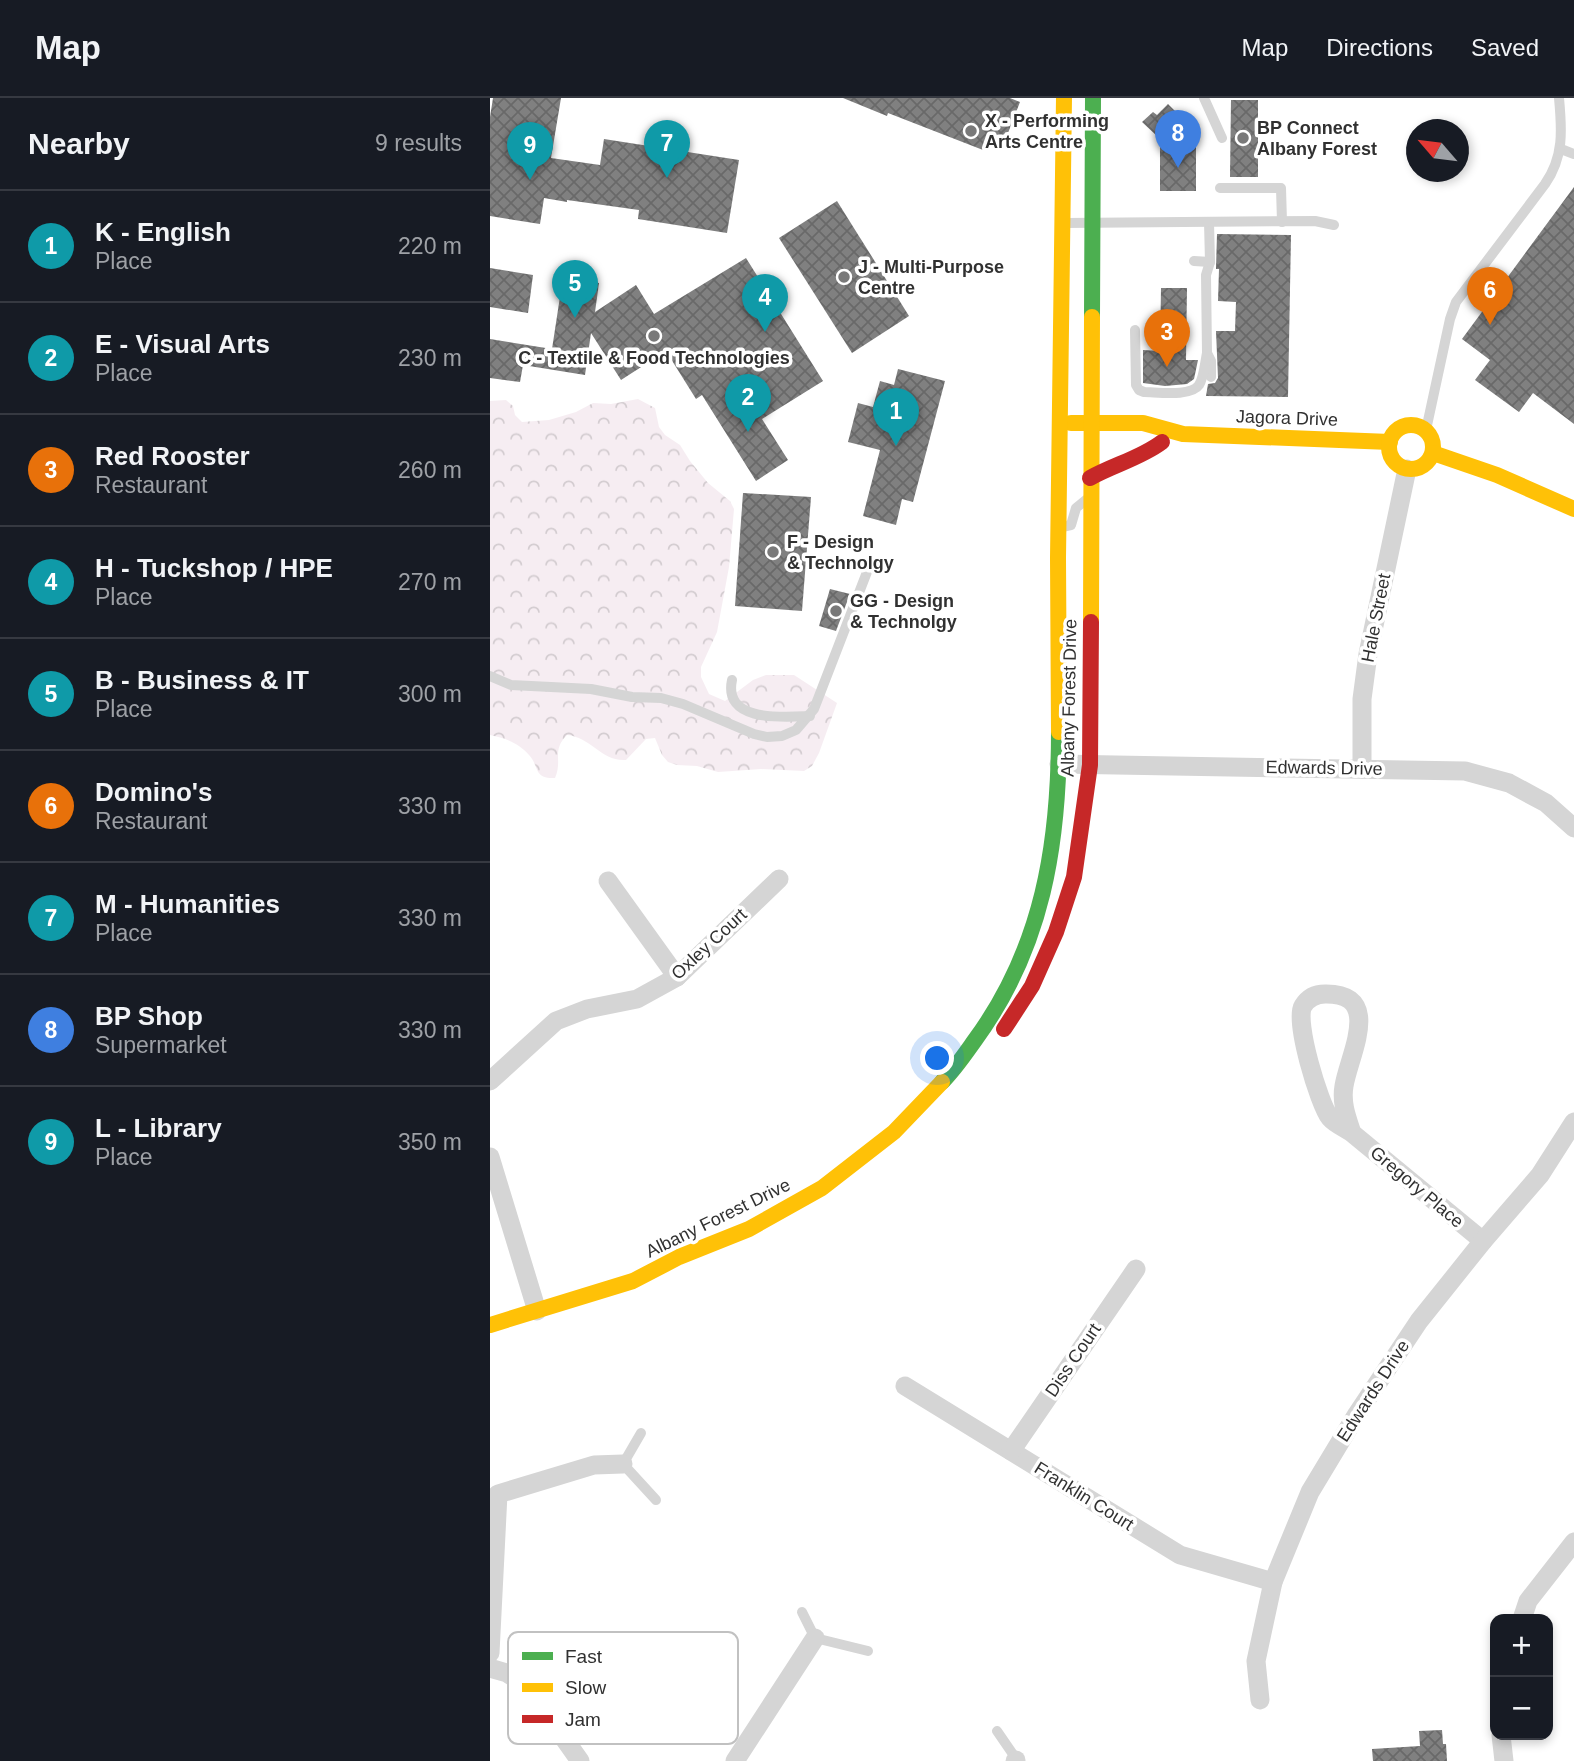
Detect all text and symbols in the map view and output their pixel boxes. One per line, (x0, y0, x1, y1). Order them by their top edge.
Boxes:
text: Map (35, 29, 101, 66)
text: Map (1242, 34, 1288, 61)
text: Directions (1326, 34, 1433, 61)
text: Saved (1471, 34, 1539, 61)
pin: 8 (1155, 110, 1201, 168)
place label: X - Performing Arts Centre (985, 111, 1109, 152)
place label: BP Connect Albany Forest (1257, 118, 1377, 159)
north arrow (1406, 119, 1469, 182)
pin: 7 (644, 120, 690, 178)
pin: 9 (507, 122, 553, 180)
marker: X - Performing Arts Centre (963, 123, 979, 139)
text: Nearby (28, 127, 130, 160)
text: 9 results (375, 130, 462, 156)
marker: BP Connect Albany Forest (1235, 130, 1251, 146)
text: K - English (95, 217, 231, 247)
text: 1 (45, 233, 57, 259)
text: 220 m (398, 233, 462, 259)
text: Place (95, 248, 153, 274)
place label: J - Multi-Purpose Centre (858, 257, 1004, 298)
pin: 5 (552, 260, 598, 318)
pin: 6 (1467, 267, 1513, 325)
marker: J - Multi-Purpose Centre (836, 269, 852, 285)
pin: 4 (742, 274, 788, 332)
pin: 3 (1144, 309, 1190, 367)
marker: C - Textile & Food Technologies (646, 328, 662, 344)
text: E - Visual Arts (95, 329, 270, 359)
text: 2 (45, 345, 57, 371)
text: 230 m (398, 345, 462, 371)
place label: C - Textile & Food Technologies (518, 348, 790, 368)
text: Place (95, 360, 153, 386)
pin: 2 (725, 374, 771, 432)
pin: 1 (873, 388, 919, 446)
street label: Jagora Drive (1236, 406, 1338, 430)
text: Red Rooster (95, 441, 250, 471)
text: 3 (45, 457, 57, 483)
text: 260 m (398, 457, 462, 483)
text: Restaurant (95, 472, 208, 498)
place label: F - Design & Technolgy (787, 532, 894, 573)
marker: F - Design & Technolgy (765, 544, 781, 560)
text: H - Tuckshop / HPE (95, 553, 333, 583)
text: 4 (45, 569, 57, 595)
text: 270 m (398, 569, 462, 595)
street label: Hale Street (1358, 572, 1394, 664)
text: Place (95, 584, 153, 610)
place label: GG - Design & Technolgy (850, 591, 957, 632)
marker: GG - Design & Technolgy (828, 603, 844, 619)
street label: Albany Forest Drive (1058, 619, 1080, 777)
text: B - Business & IT (95, 665, 309, 695)
text: 5 (45, 681, 57, 707)
text: 300 m (398, 681, 462, 707)
text: Place (95, 696, 153, 722)
street label: Edwards Drive (1265, 757, 1383, 779)
text: Domino's (95, 777, 212, 807)
text: 6 (45, 793, 57, 819)
text: 330 m (398, 793, 462, 819)
text: Restaurant (95, 808, 208, 834)
text: M - Humanities (95, 889, 280, 919)
street label: Oxley Court (667, 904, 751, 984)
text: 7 (45, 905, 57, 931)
text: 330 m (398, 905, 462, 931)
text: Place (95, 920, 153, 946)
text: BP Shop (95, 1001, 203, 1031)
text: 8 (45, 1017, 57, 1043)
text: 330 m (398, 1017, 462, 1043)
text: Supermarket (95, 1032, 227, 1058)
your location (920, 1041, 954, 1075)
text: L - Library (95, 1113, 222, 1143)
text: 9 (45, 1129, 57, 1155)
text: 350 m (398, 1129, 462, 1155)
street label: Gregory Place (1367, 1142, 1467, 1232)
text: Place (95, 1144, 153, 1170)
street label: Albany Forest Drive (643, 1174, 793, 1262)
street label: Diss Court (1041, 1320, 1105, 1400)
street label: Edwards Drive (1333, 1336, 1413, 1446)
street label: Franklin Court (1031, 1458, 1137, 1534)
map controls (1490, 1614, 1553, 1740)
button: + (1490, 1614, 1553, 1677)
legend (508, 1632, 738, 1744)
text: Fast (565, 1646, 603, 1667)
text: Slow (565, 1677, 606, 1698)
button: − (1490, 1677, 1553, 1740)
text: Jam (565, 1709, 601, 1730)

